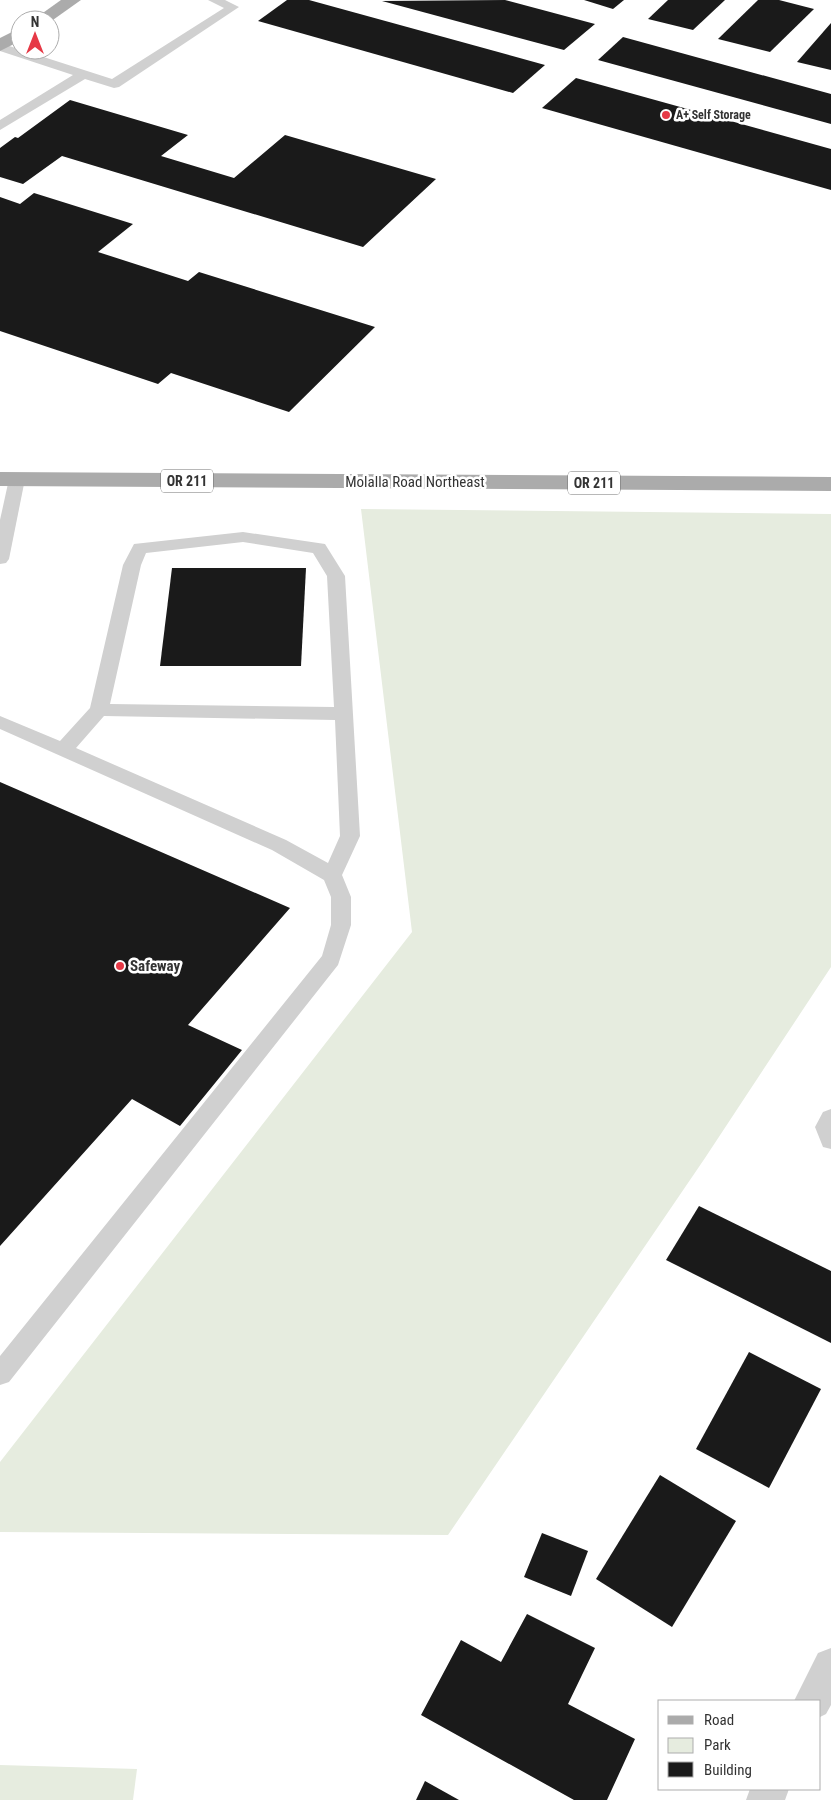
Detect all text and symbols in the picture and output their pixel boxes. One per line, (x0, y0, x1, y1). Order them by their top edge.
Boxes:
north arrow (10, 10, 60, 60)
text: N (31, 14, 39, 30)
place label: A+ Self Storage (676, 108, 751, 122)
marker: A+ Self Storage (660, 109, 672, 121)
road number: OR 211 (161, 470, 213, 492)
road number: OR 211 (568, 472, 620, 494)
street label: Molalla Road Northeast (345, 473, 485, 491)
place label: Safeway (130, 957, 181, 975)
marker: Safeway (114, 960, 126, 972)
legend (658, 1700, 821, 1790)
text: Road (704, 1711, 734, 1729)
text: Park (704, 1736, 731, 1754)
text: Building (704, 1761, 752, 1779)

